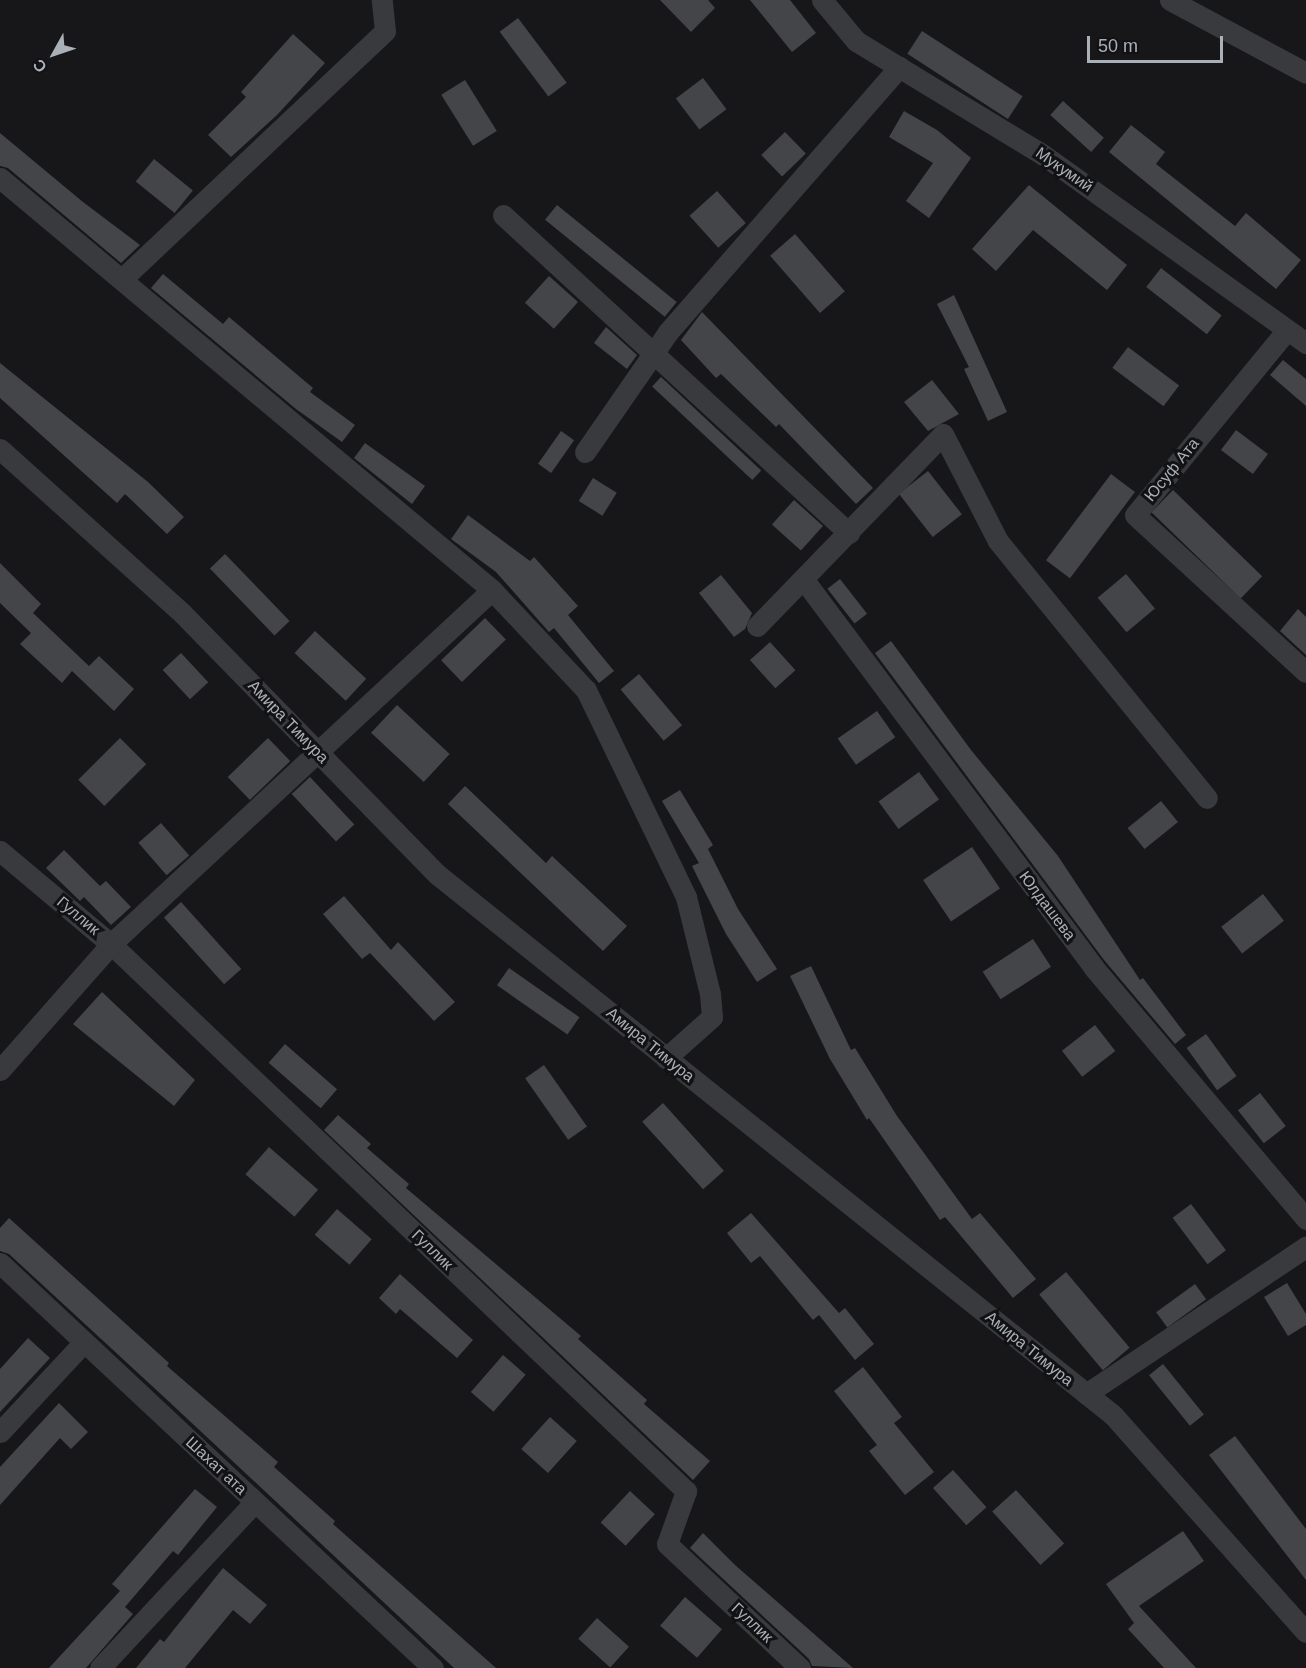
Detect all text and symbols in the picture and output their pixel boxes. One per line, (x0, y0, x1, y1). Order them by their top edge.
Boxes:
north arrow (24, 24, 84, 84)
scale bar (1090, 24, 1226, 62)
text: 50 m (1098, 36, 1138, 56)
text: С (30, 56, 50, 76)
street label: Мукумий (1032, 143, 1096, 197)
street label: Юсуф Ата (1141, 434, 1203, 506)
street label: Амира Тимура (244, 677, 332, 767)
street label: Юлдашева (1015, 867, 1079, 945)
street label: Гуллик (53, 893, 103, 939)
street label: Амира Тимура (602, 1004, 698, 1086)
street label: Гуллик (407, 1226, 457, 1274)
street label: Амира Тимура (981, 1308, 1077, 1390)
street label: Шахат ата (182, 1433, 250, 1499)
street label: Гуллик (727, 1599, 777, 1647)

